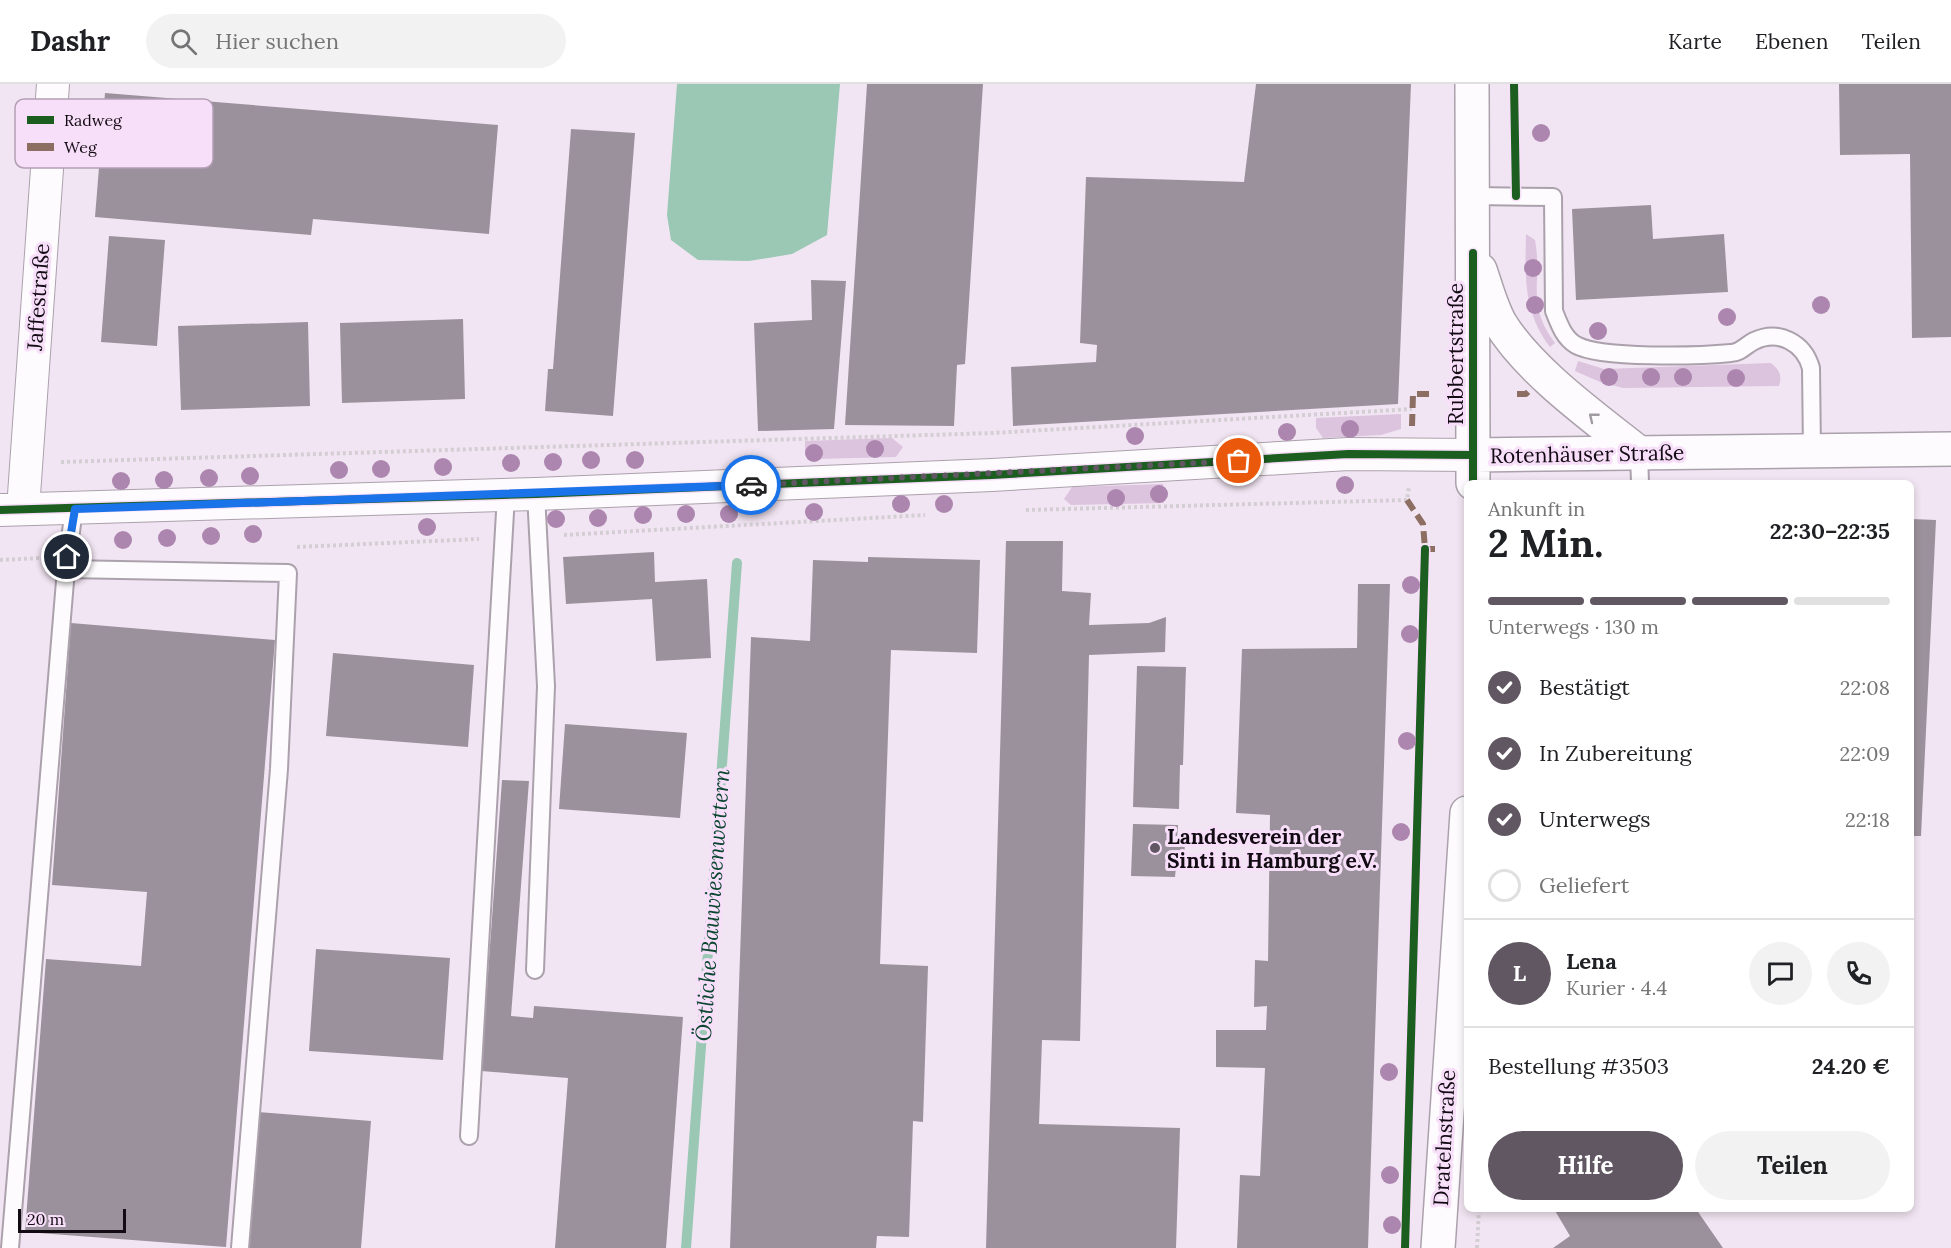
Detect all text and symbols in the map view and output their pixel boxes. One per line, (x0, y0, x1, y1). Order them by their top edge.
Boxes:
search box (146, 14, 566, 68)
text: Dashr (30, 23, 110, 59)
icon: search (167, 25, 200, 58)
text: Hier suchen (215, 27, 339, 55)
text: Karte (1668, 28, 1722, 55)
text: Ebenen (1755, 28, 1828, 55)
text: Teilen (1861, 28, 1921, 55)
legend (15, 99, 213, 168)
text: Radweg (64, 110, 123, 130)
text: Weg (64, 137, 98, 157)
street label: Jaffestraße (21, 243, 55, 352)
street label: Rubbertstraße (1442, 283, 1469, 425)
one-way arrow (1589, 413, 1600, 424)
pin (1213, 435, 1264, 486)
street label: Rotenhäuser Straße (1490, 439, 1684, 469)
icon: bag (1222, 444, 1255, 477)
courier (721, 455, 781, 515)
icon: car (735, 469, 768, 502)
text: Ankunft in (1488, 496, 1585, 521)
text: 22:30–22:35 (1770, 517, 1890, 545)
text: 2 Min. (1488, 518, 1603, 568)
pin (41, 531, 92, 582)
icon: home (50, 540, 83, 573)
text: Unterwegs · 130 m (1488, 614, 1659, 639)
icon: check (1488, 671, 1521, 704)
text: Bestätigt (1539, 673, 1630, 701)
text: 22:08 (1840, 675, 1890, 700)
icon: check (1488, 737, 1521, 770)
text: In Zubereitung (1539, 739, 1692, 767)
text: 22:09 (1840, 741, 1890, 766)
water label: Östliche Bauwiesenwettern (689, 767, 736, 1042)
icon: check (1488, 803, 1521, 836)
text: Unterwegs (1539, 805, 1650, 833)
text: 22:18 (1845, 807, 1890, 832)
place label: Landesverein der Sinti in Hamburg e.V. (1167, 823, 1377, 874)
marker: Landesverein der Sinti in Hamburg e.V. (1148, 841, 1162, 855)
text: Geliefert (1539, 871, 1629, 899)
button: chat (1749, 942, 1812, 1005)
button: phone (1827, 942, 1890, 1005)
text: Lena (1566, 947, 1617, 975)
text: L (1513, 959, 1526, 987)
text: Kurier · 4.4 (1566, 975, 1667, 1000)
text: Bestellung #3503 (1488, 1052, 1669, 1080)
text: 24.20 € (1812, 1052, 1890, 1080)
street label: Dratelnstraße (1427, 1069, 1461, 1207)
button: Hilfe (1488, 1131, 1683, 1200)
button: Teilen (1695, 1131, 1890, 1200)
scale bar (18, 1206, 126, 1234)
text: 20 m (27, 1209, 64, 1229)

